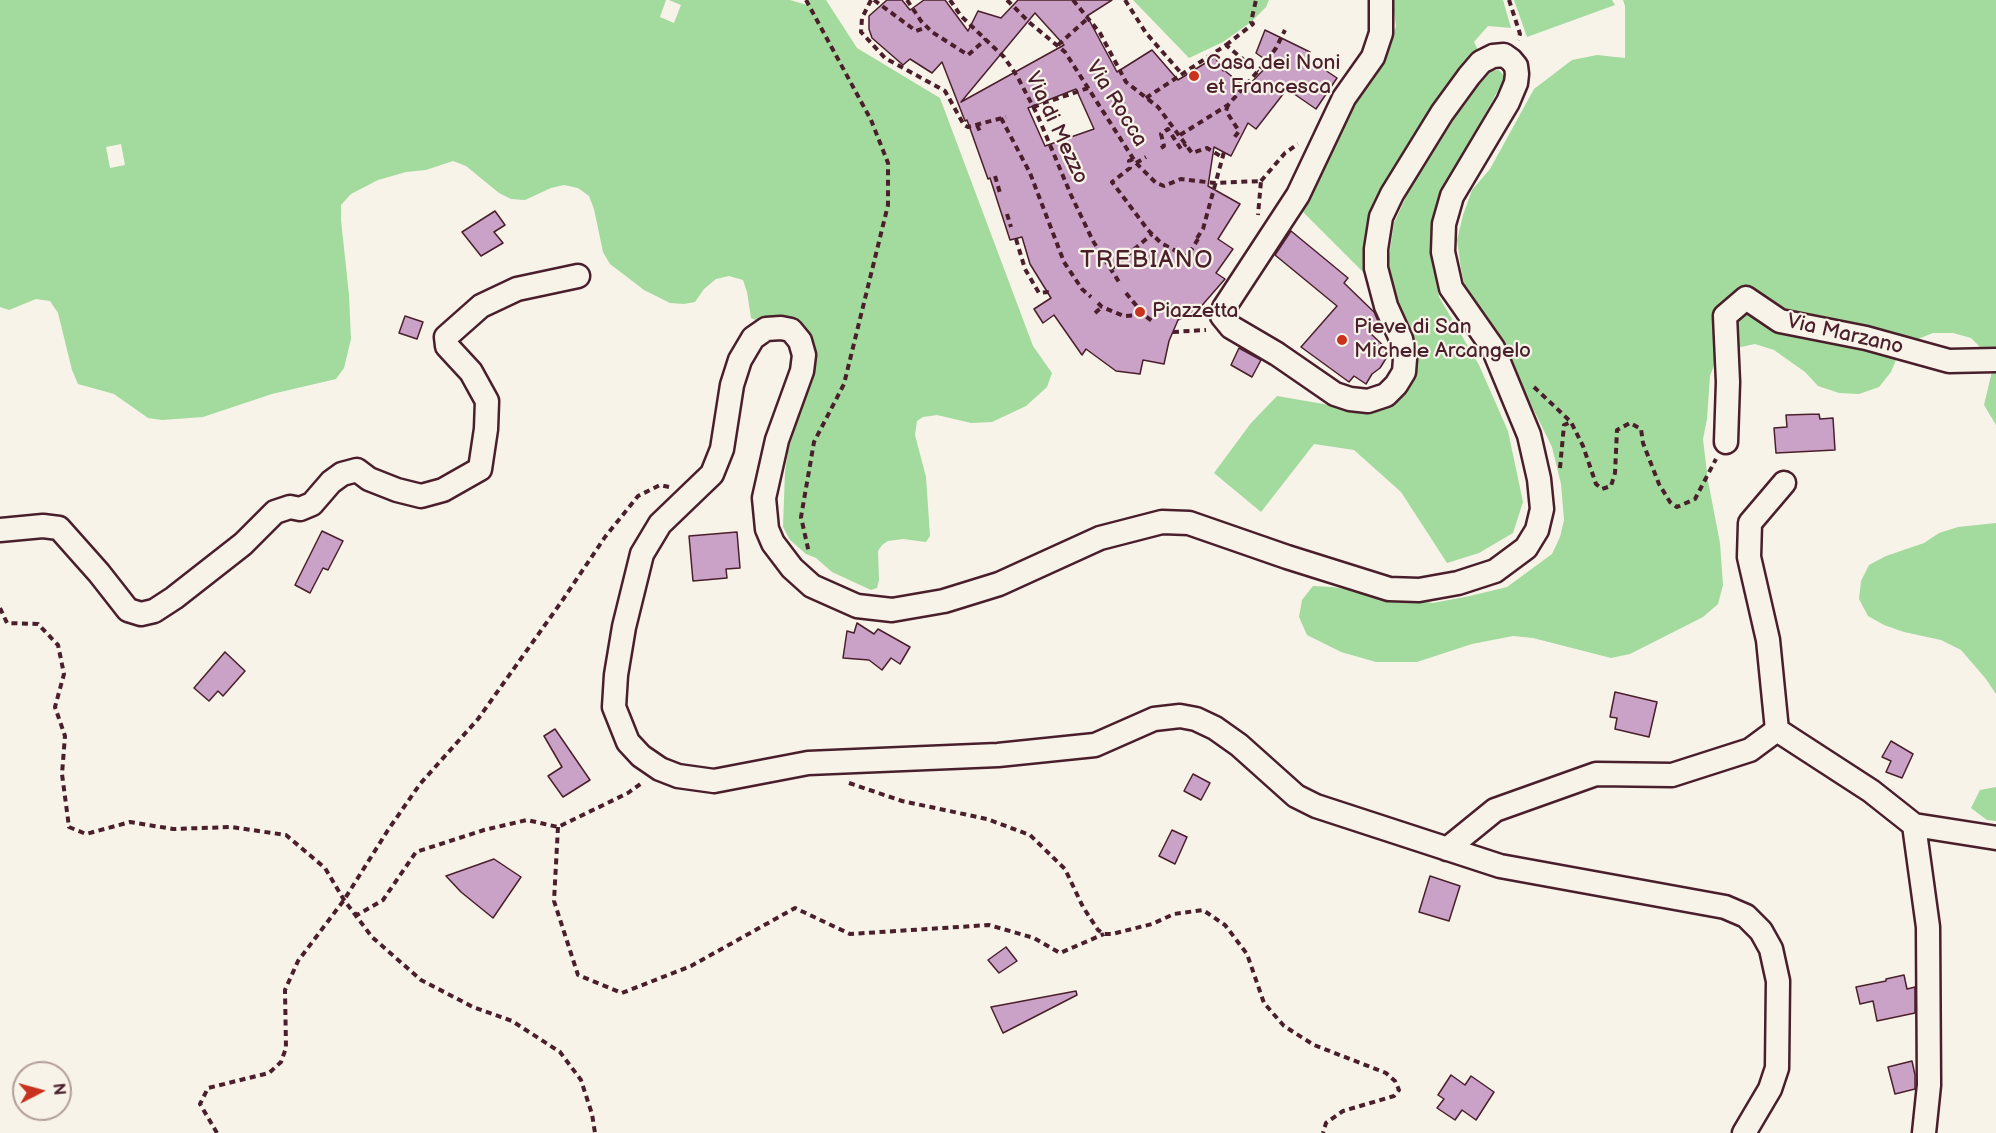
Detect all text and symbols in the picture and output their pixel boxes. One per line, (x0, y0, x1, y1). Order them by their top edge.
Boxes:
place label: Casa dei Noni et Francesca (1206, 51, 1340, 101)
street label: Via Rocca (1080, 56, 1152, 152)
street label: Via di Mezzo (1019, 68, 1093, 188)
marker: Casa dei Noni et Francesca (1187, 69, 1201, 83)
district label: TREBIANO (1080, 247, 1214, 275)
place label: Piazzetta (1152, 299, 1238, 325)
marker: Piazzetta (1133, 305, 1147, 319)
street label: Via Marzano (1784, 309, 1906, 361)
place label: Pieve di San Michele Arcangelo (1354, 315, 1531, 365)
marker: Pieve di San Michele Arcangelo (1335, 333, 1349, 347)
north arrow (12, 1061, 72, 1121)
text: N (48, 1082, 68, 1096)

